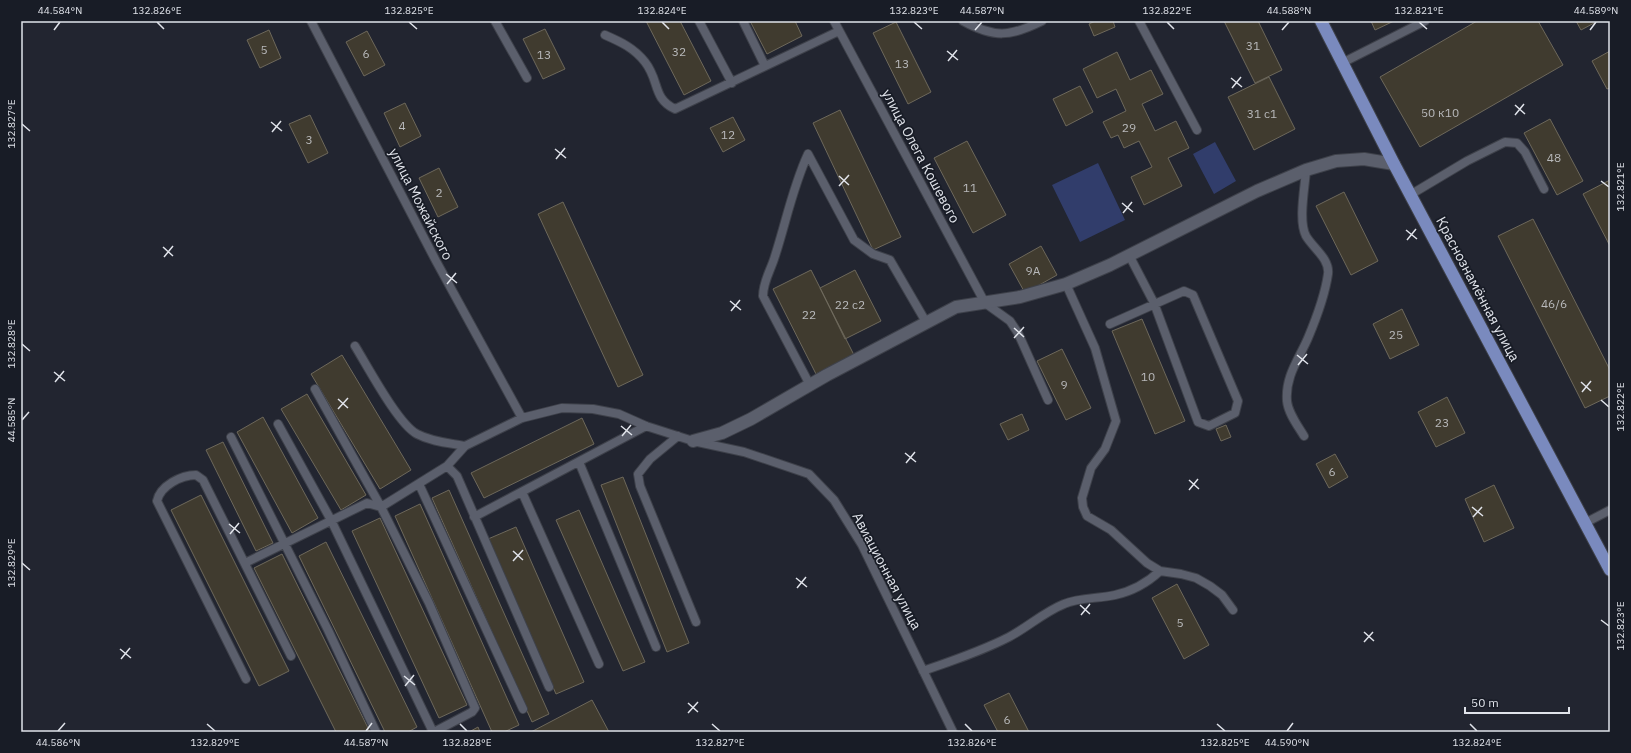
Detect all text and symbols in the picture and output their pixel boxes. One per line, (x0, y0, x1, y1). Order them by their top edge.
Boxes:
text: 44.584°N (38, 4, 82, 17)
text: 132.826°E (132, 4, 182, 17)
text: 132.825°E (384, 4, 434, 17)
text: 132.824°E (637, 4, 687, 17)
text: 132.823°E (889, 4, 939, 17)
text: 44.587°N (960, 4, 1004, 17)
text: 132.822°E (1142, 4, 1192, 17)
text: 44.588°N (1267, 4, 1311, 17)
text: 132.821°E (1394, 4, 1444, 17)
text: 44.589°N (1574, 4, 1618, 17)
house number: 31 (1246, 38, 1260, 53)
house number: 5 (260, 42, 268, 57)
house number: 32 (672, 44, 686, 59)
house number: 6 (362, 46, 370, 61)
house number: 13 (537, 47, 551, 62)
house number: 13 (895, 56, 909, 71)
street label: улица Олега Кошевого (878, 86, 964, 226)
text: 132.827°E (5, 99, 18, 149)
house number: 50 к10 (1421, 105, 1459, 120)
house number: 31 с1 (1247, 106, 1277, 121)
house number: 4 (398, 118, 406, 133)
house number: 29 (1122, 120, 1136, 135)
house number: 12 (721, 127, 735, 142)
house number: 3 (305, 132, 313, 147)
street label: улица Можайского (385, 145, 457, 263)
house number: 48 (1547, 150, 1561, 165)
text: 132.821°E (1614, 162, 1627, 212)
house number: 11 (963, 180, 977, 195)
house number: 2 (435, 185, 443, 200)
street label: Краснознамённая улица (1432, 213, 1524, 365)
house number: 9А (1026, 263, 1041, 278)
house number: 46/6 (1541, 296, 1567, 311)
house number: 22 с2 (835, 297, 865, 312)
house number: 22 (802, 307, 816, 322)
text: 132.828°E (5, 319, 18, 369)
house number: 25 (1389, 327, 1403, 342)
house number: 10 (1141, 369, 1155, 384)
house number: 9 (1060, 377, 1068, 392)
text: 132.822°E (1614, 382, 1627, 432)
text: 44.585°N (5, 398, 18, 442)
house number: 23 (1435, 415, 1449, 430)
house number: 6 (1328, 464, 1336, 479)
street label: Авиационная улица (848, 509, 926, 633)
text: 132.829°E (5, 538, 18, 588)
text: 132.823°E (1614, 601, 1627, 651)
house number: 5 (1176, 615, 1184, 630)
scale bar (1465, 689, 1569, 715)
text: 50 m (1471, 695, 1499, 710)
house number: 6 (1003, 712, 1011, 727)
text: 44.586°N (36, 736, 80, 749)
text: 132.829°E (190, 736, 240, 749)
text: 44.587°N (344, 736, 388, 749)
text: 132.828°E (442, 736, 492, 749)
text: 132.827°E (695, 736, 745, 749)
text: 132.826°E (947, 736, 997, 749)
text: 132.825°E (1200, 736, 1250, 749)
text: 44.590°N (1265, 736, 1309, 749)
text: 132.824°E (1452, 736, 1502, 749)

